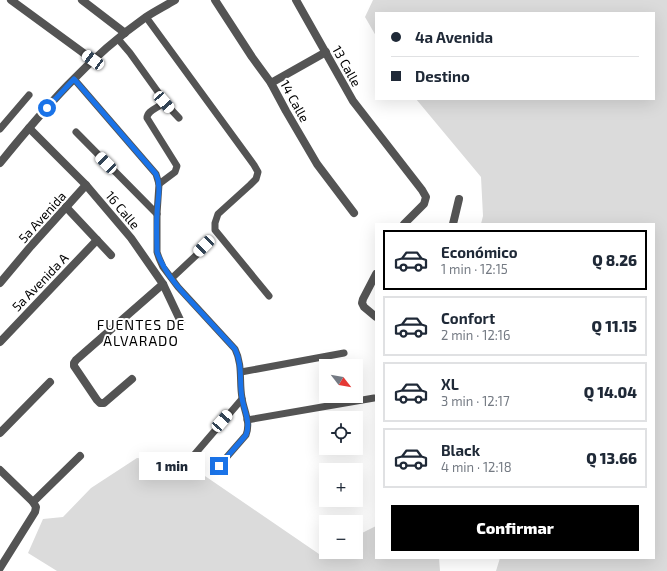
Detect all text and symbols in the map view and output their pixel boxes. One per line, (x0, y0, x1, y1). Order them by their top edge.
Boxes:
text: 4a Avenida (415, 28, 493, 46)
street label: 13 Calle (329, 43, 365, 89)
car (80, 48, 106, 72)
text: Destino (415, 67, 470, 85)
street label: 14 Calle (277, 77, 313, 125)
car (152, 89, 176, 115)
route start (38, 99, 56, 117)
car (93, 150, 119, 176)
street label: 5a Avenida (15, 188, 69, 246)
street label: 16 Calle (102, 188, 144, 232)
car (191, 233, 217, 259)
icon: car (393, 242, 429, 278)
text: Económico (441, 243, 518, 261)
street label: 5a Avenida A (8, 250, 72, 314)
text: Q 8.26 (592, 251, 637, 269)
text: 1 min · 12:15 (441, 261, 508, 277)
icon: car (393, 308, 429, 344)
text: Confort (441, 309, 495, 327)
district label: FUENTES DE ALVARADO (97, 316, 185, 349)
text: Q 11.15 (592, 317, 637, 335)
text: 2 min · 12:16 (441, 327, 510, 343)
north arrow (319, 359, 363, 403)
map controls (319, 359, 363, 559)
icon: car (393, 374, 429, 410)
text: XL (441, 375, 459, 393)
text: Q 14.04 (584, 383, 637, 401)
text: 3 min · 12:17 (441, 393, 510, 409)
car (210, 408, 234, 434)
button: locate (319, 411, 363, 455)
icon: car (393, 440, 429, 476)
text: Black (441, 441, 480, 459)
text: Q 13.66 (586, 449, 637, 467)
callout: 1 min (139, 452, 205, 480)
route end (210, 457, 228, 475)
text: 1 min (156, 458, 188, 474)
text: 4 min · 12:18 (441, 459, 512, 475)
button: + (319, 463, 363, 507)
button: Confirmar (391, 505, 639, 551)
button: − (319, 515, 363, 559)

